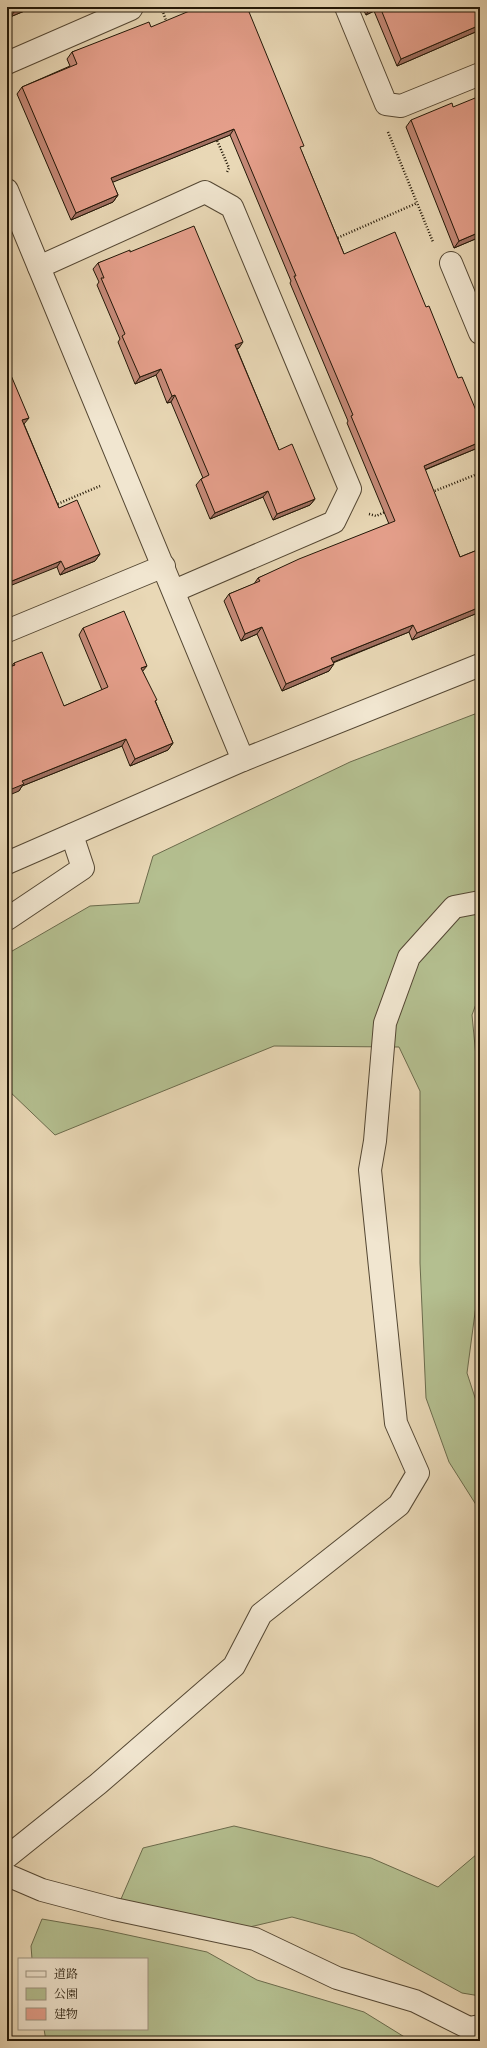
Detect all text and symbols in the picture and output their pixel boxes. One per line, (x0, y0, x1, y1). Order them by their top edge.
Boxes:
legend (18, 1958, 148, 2030)
text: 道路 (54, 1966, 78, 1984)
text: 公園 (54, 1986, 78, 2004)
text: 建物 (54, 2006, 78, 2024)

